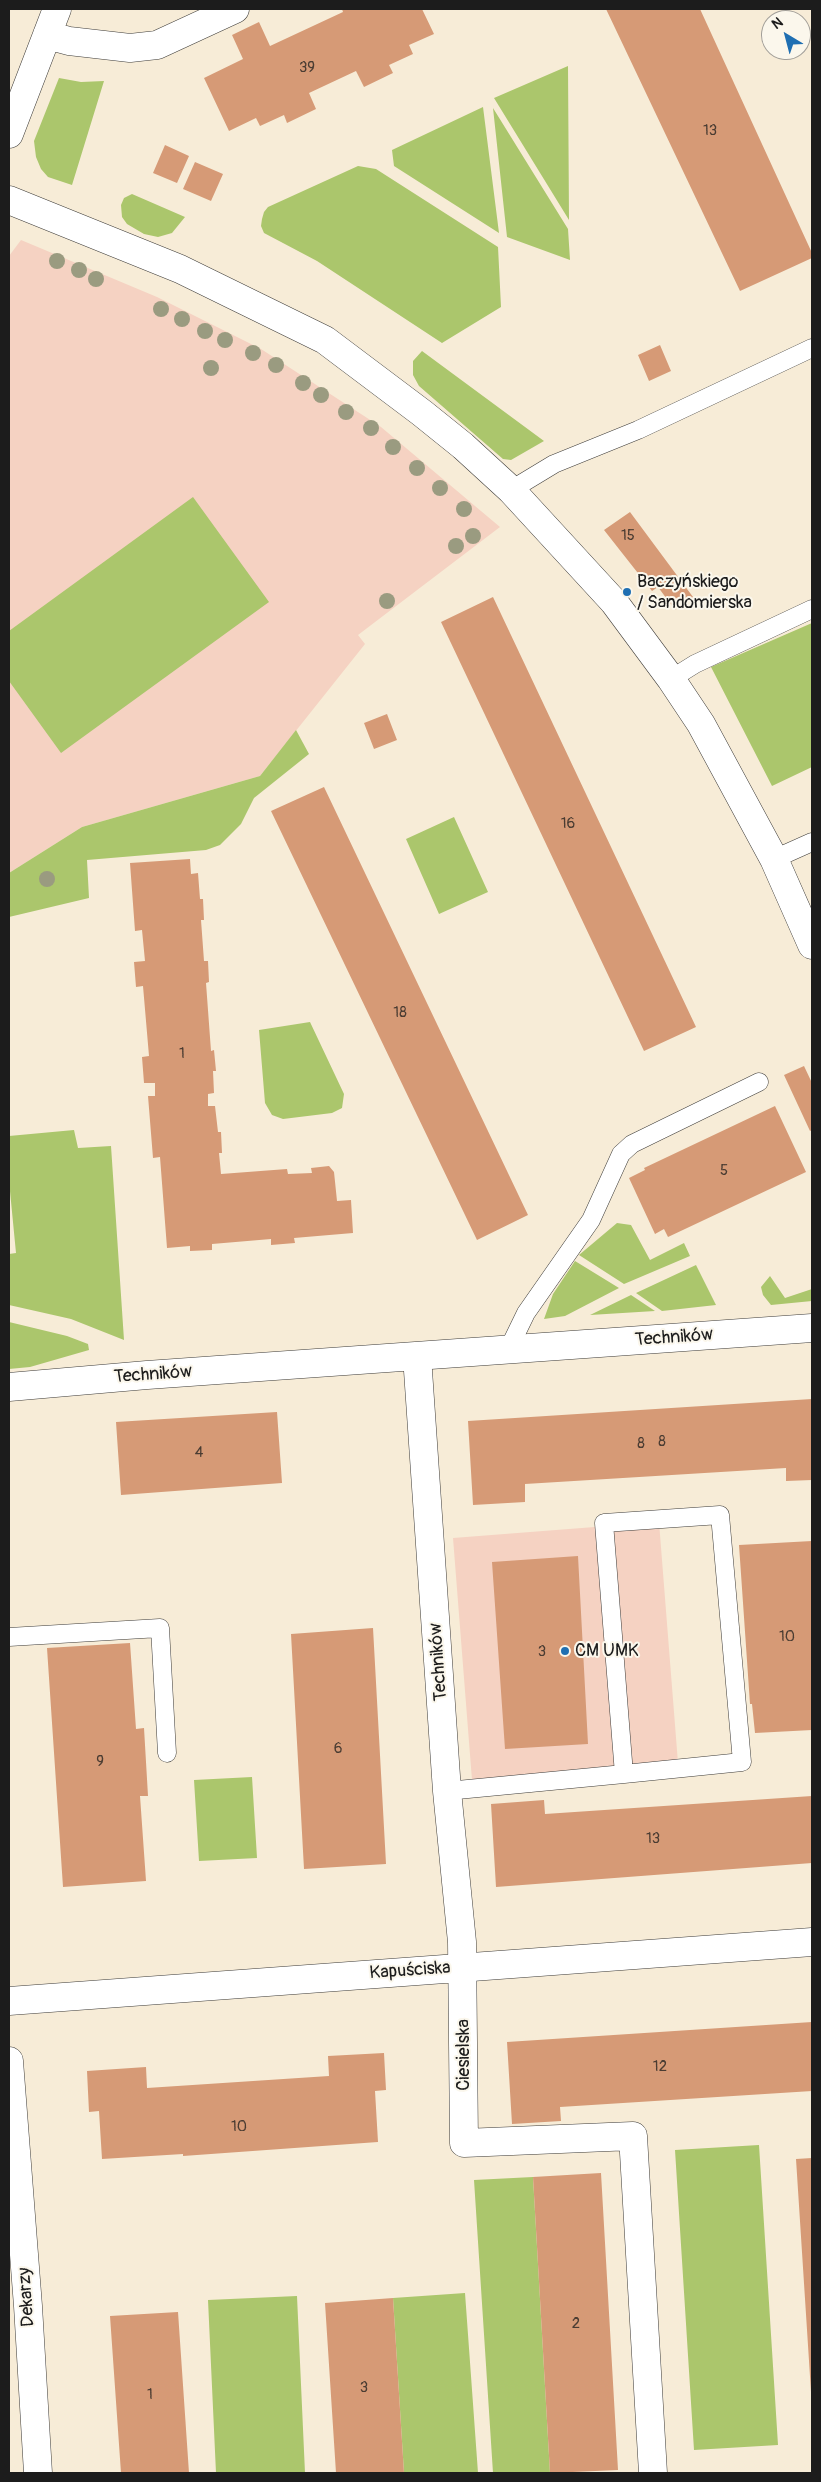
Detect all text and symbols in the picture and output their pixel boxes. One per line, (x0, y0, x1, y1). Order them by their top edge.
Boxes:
north arrow (761, 10, 811, 60)
text: N (768, 14, 786, 33)
house number: 39 (299, 59, 315, 77)
house number: 13 (703, 122, 717, 140)
house number: 15 (621, 527, 635, 545)
place label: Baczyńskiego / Sandomierska (637, 571, 752, 614)
marker: Baczyńskiego / Sandomierska (621, 586, 633, 598)
house number: 16 (561, 815, 575, 833)
house number: 18 (393, 1004, 407, 1022)
house number: 1 (179, 1045, 185, 1063)
house number: 5 (720, 1162, 728, 1180)
street label: Techników (634, 1324, 714, 1352)
street label: Techników (113, 1361, 193, 1389)
house number: 8 (658, 1433, 666, 1451)
house number: 8 (637, 1435, 645, 1453)
house number: 4 (195, 1444, 203, 1462)
street label: Techników (425, 1622, 453, 1702)
house number: 10 (779, 1628, 795, 1646)
place label: CM UMK (575, 1640, 639, 1662)
house number: 3 (538, 1643, 546, 1661)
marker: CM UMK (559, 1645, 571, 1657)
house number: 6 (334, 1740, 342, 1758)
house number: 9 (96, 1753, 104, 1771)
house number: 13 (646, 1830, 660, 1848)
street label: Kapuściska (369, 1957, 451, 1985)
street label: Ciesielska (453, 2019, 475, 2091)
house number: 12 (653, 2058, 667, 2076)
house number: 10 (231, 2118, 247, 2136)
street label: Dekarzy (14, 2267, 40, 2327)
house number: 2 (572, 2315, 580, 2333)
house number: 3 (360, 2379, 368, 2397)
house number: 1 (147, 2386, 153, 2404)

